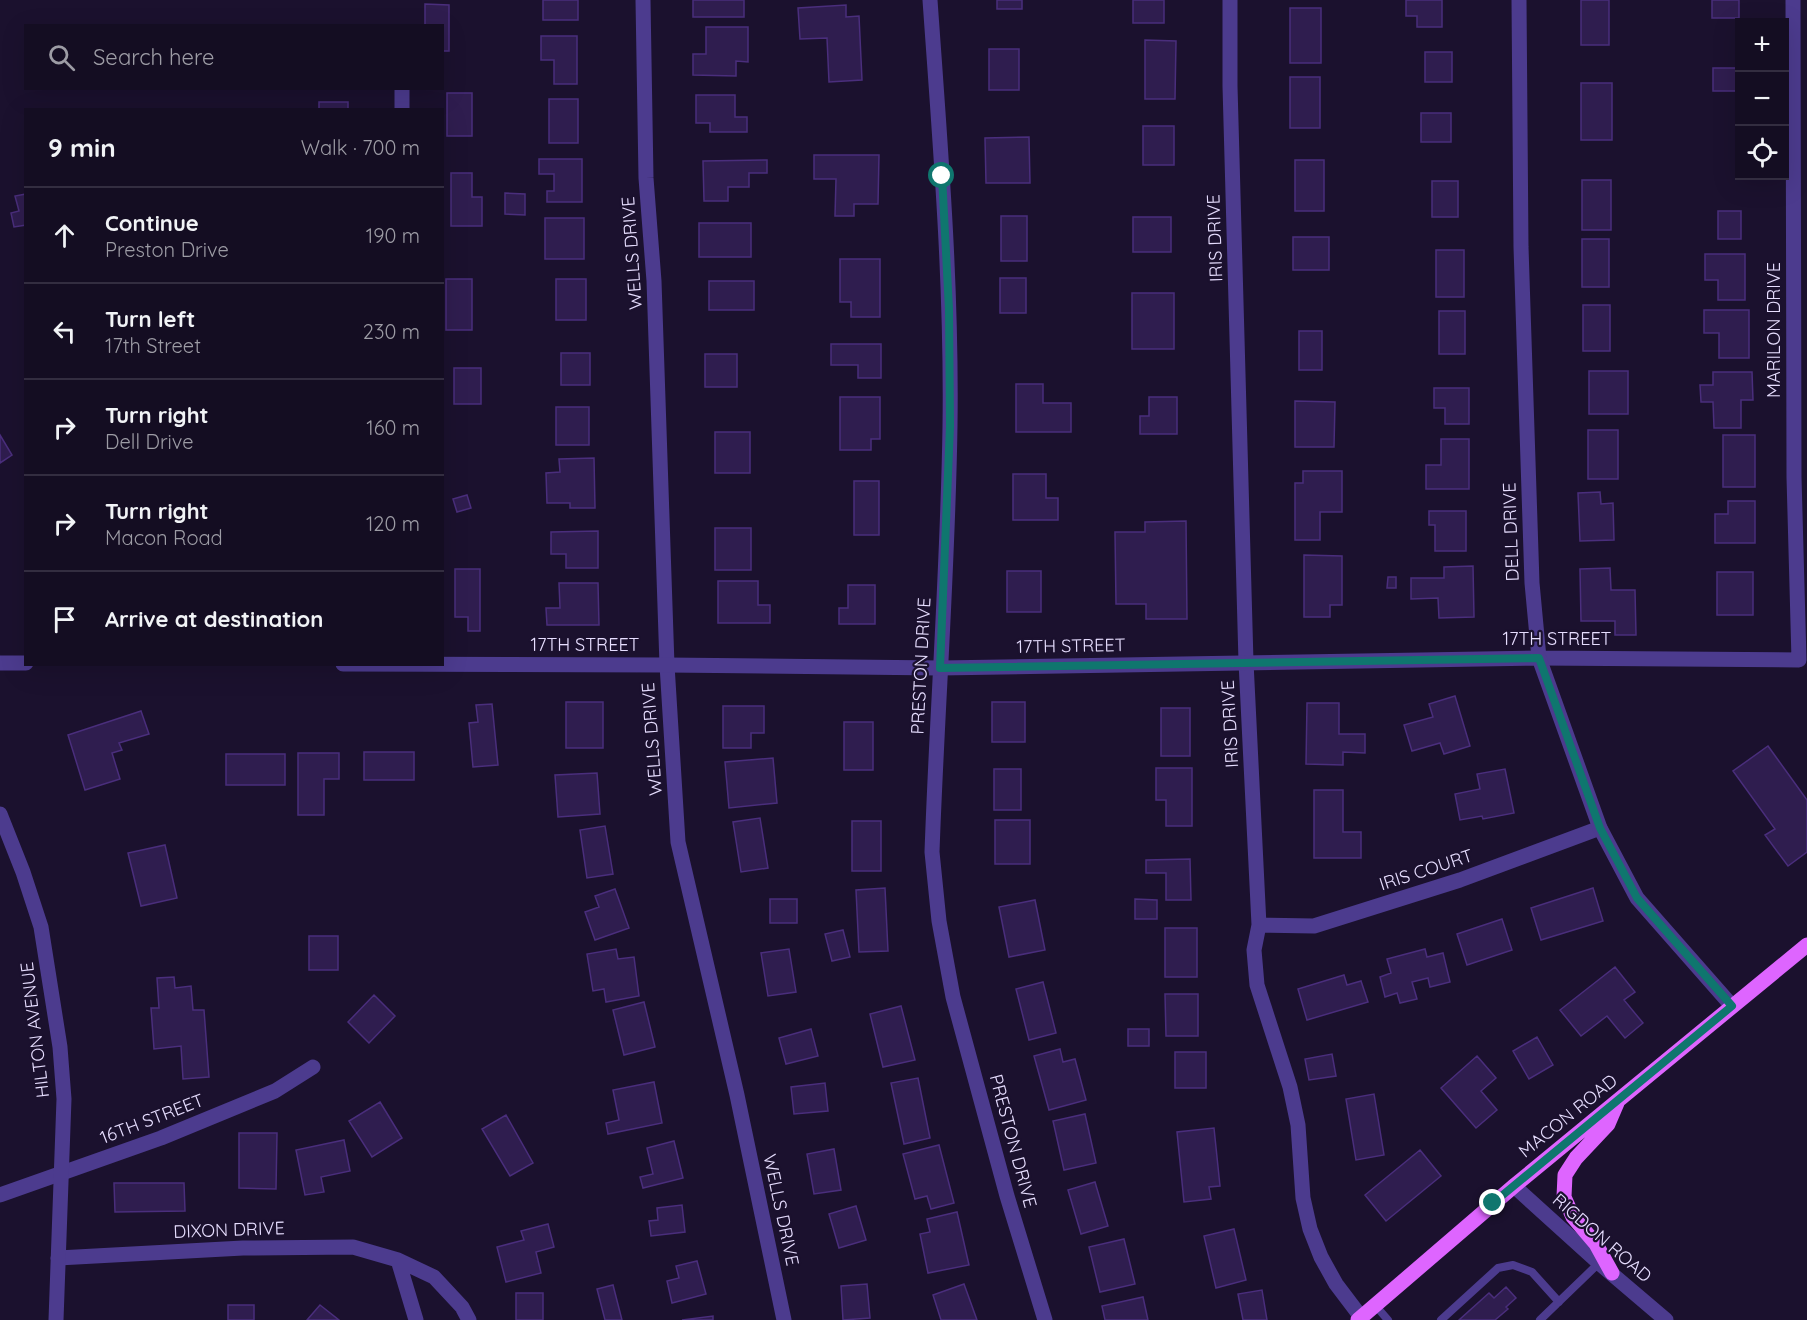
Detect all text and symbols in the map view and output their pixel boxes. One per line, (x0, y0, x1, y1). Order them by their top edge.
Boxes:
map controls (1735, 18, 1789, 180)
button: + (1735, 18, 1789, 72)
search box (24, 24, 444, 90)
icon: search (45, 41, 78, 74)
text: Search here (93, 43, 214, 71)
button: − (1735, 72, 1789, 126)
button: locate (1735, 126, 1789, 180)
text: 9 min (48, 131, 116, 164)
text: Walk · 700 m (301, 135, 420, 160)
route start (928, 162, 954, 188)
street label: IRIS DRIVE (1201, 194, 1228, 282)
street label: WELLS DRIVE (616, 196, 647, 310)
text: Continue (105, 209, 199, 237)
icon: ahead (48, 219, 81, 252)
text: 190 m (366, 223, 420, 248)
text: Preston Drive (105, 237, 229, 262)
street label: MARILON DRIVE (1762, 262, 1785, 398)
text: Turn left (105, 305, 195, 333)
icon: left (48, 315, 81, 348)
text: 230 m (363, 319, 420, 344)
text: 17th Street (105, 333, 201, 358)
text: Turn right (105, 401, 209, 429)
icon: right (48, 411, 81, 444)
text: 160 m (366, 415, 420, 440)
text: Dell Drive (105, 429, 194, 454)
street label: DELL DRIVE (1497, 482, 1524, 582)
text: Turn right (105, 497, 209, 525)
icon: right (48, 507, 81, 540)
text: 120 m (366, 511, 420, 536)
text: Macon Road (105, 525, 223, 550)
street label: PRESTON DRIVE (905, 597, 936, 735)
icon: arrive (48, 603, 81, 636)
text: Arrive at destination (105, 605, 323, 633)
street label: 17TH STREET (1502, 627, 1612, 650)
street label: 17TH STREET (530, 633, 640, 656)
street label: 17TH STREET (1016, 633, 1126, 658)
street label: IRIS DRIVE (1216, 680, 1243, 768)
street label: WELLS DRIVE (636, 682, 667, 796)
street label: IRIS COURT (1376, 844, 1476, 895)
street label: HILTON AVENUE (15, 961, 54, 1099)
street label: MACON ROAD (1514, 1069, 1622, 1162)
street label: PRESTON DRIVE (985, 1072, 1042, 1210)
street label: 16TH STREET (97, 1088, 207, 1149)
street label: WELLS DRIVE (758, 1152, 805, 1268)
street label: RIGDON ROAD (1548, 1188, 1657, 1287)
route end (1479, 1189, 1505, 1215)
street label: DIXON DRIVE (173, 1216, 285, 1243)

